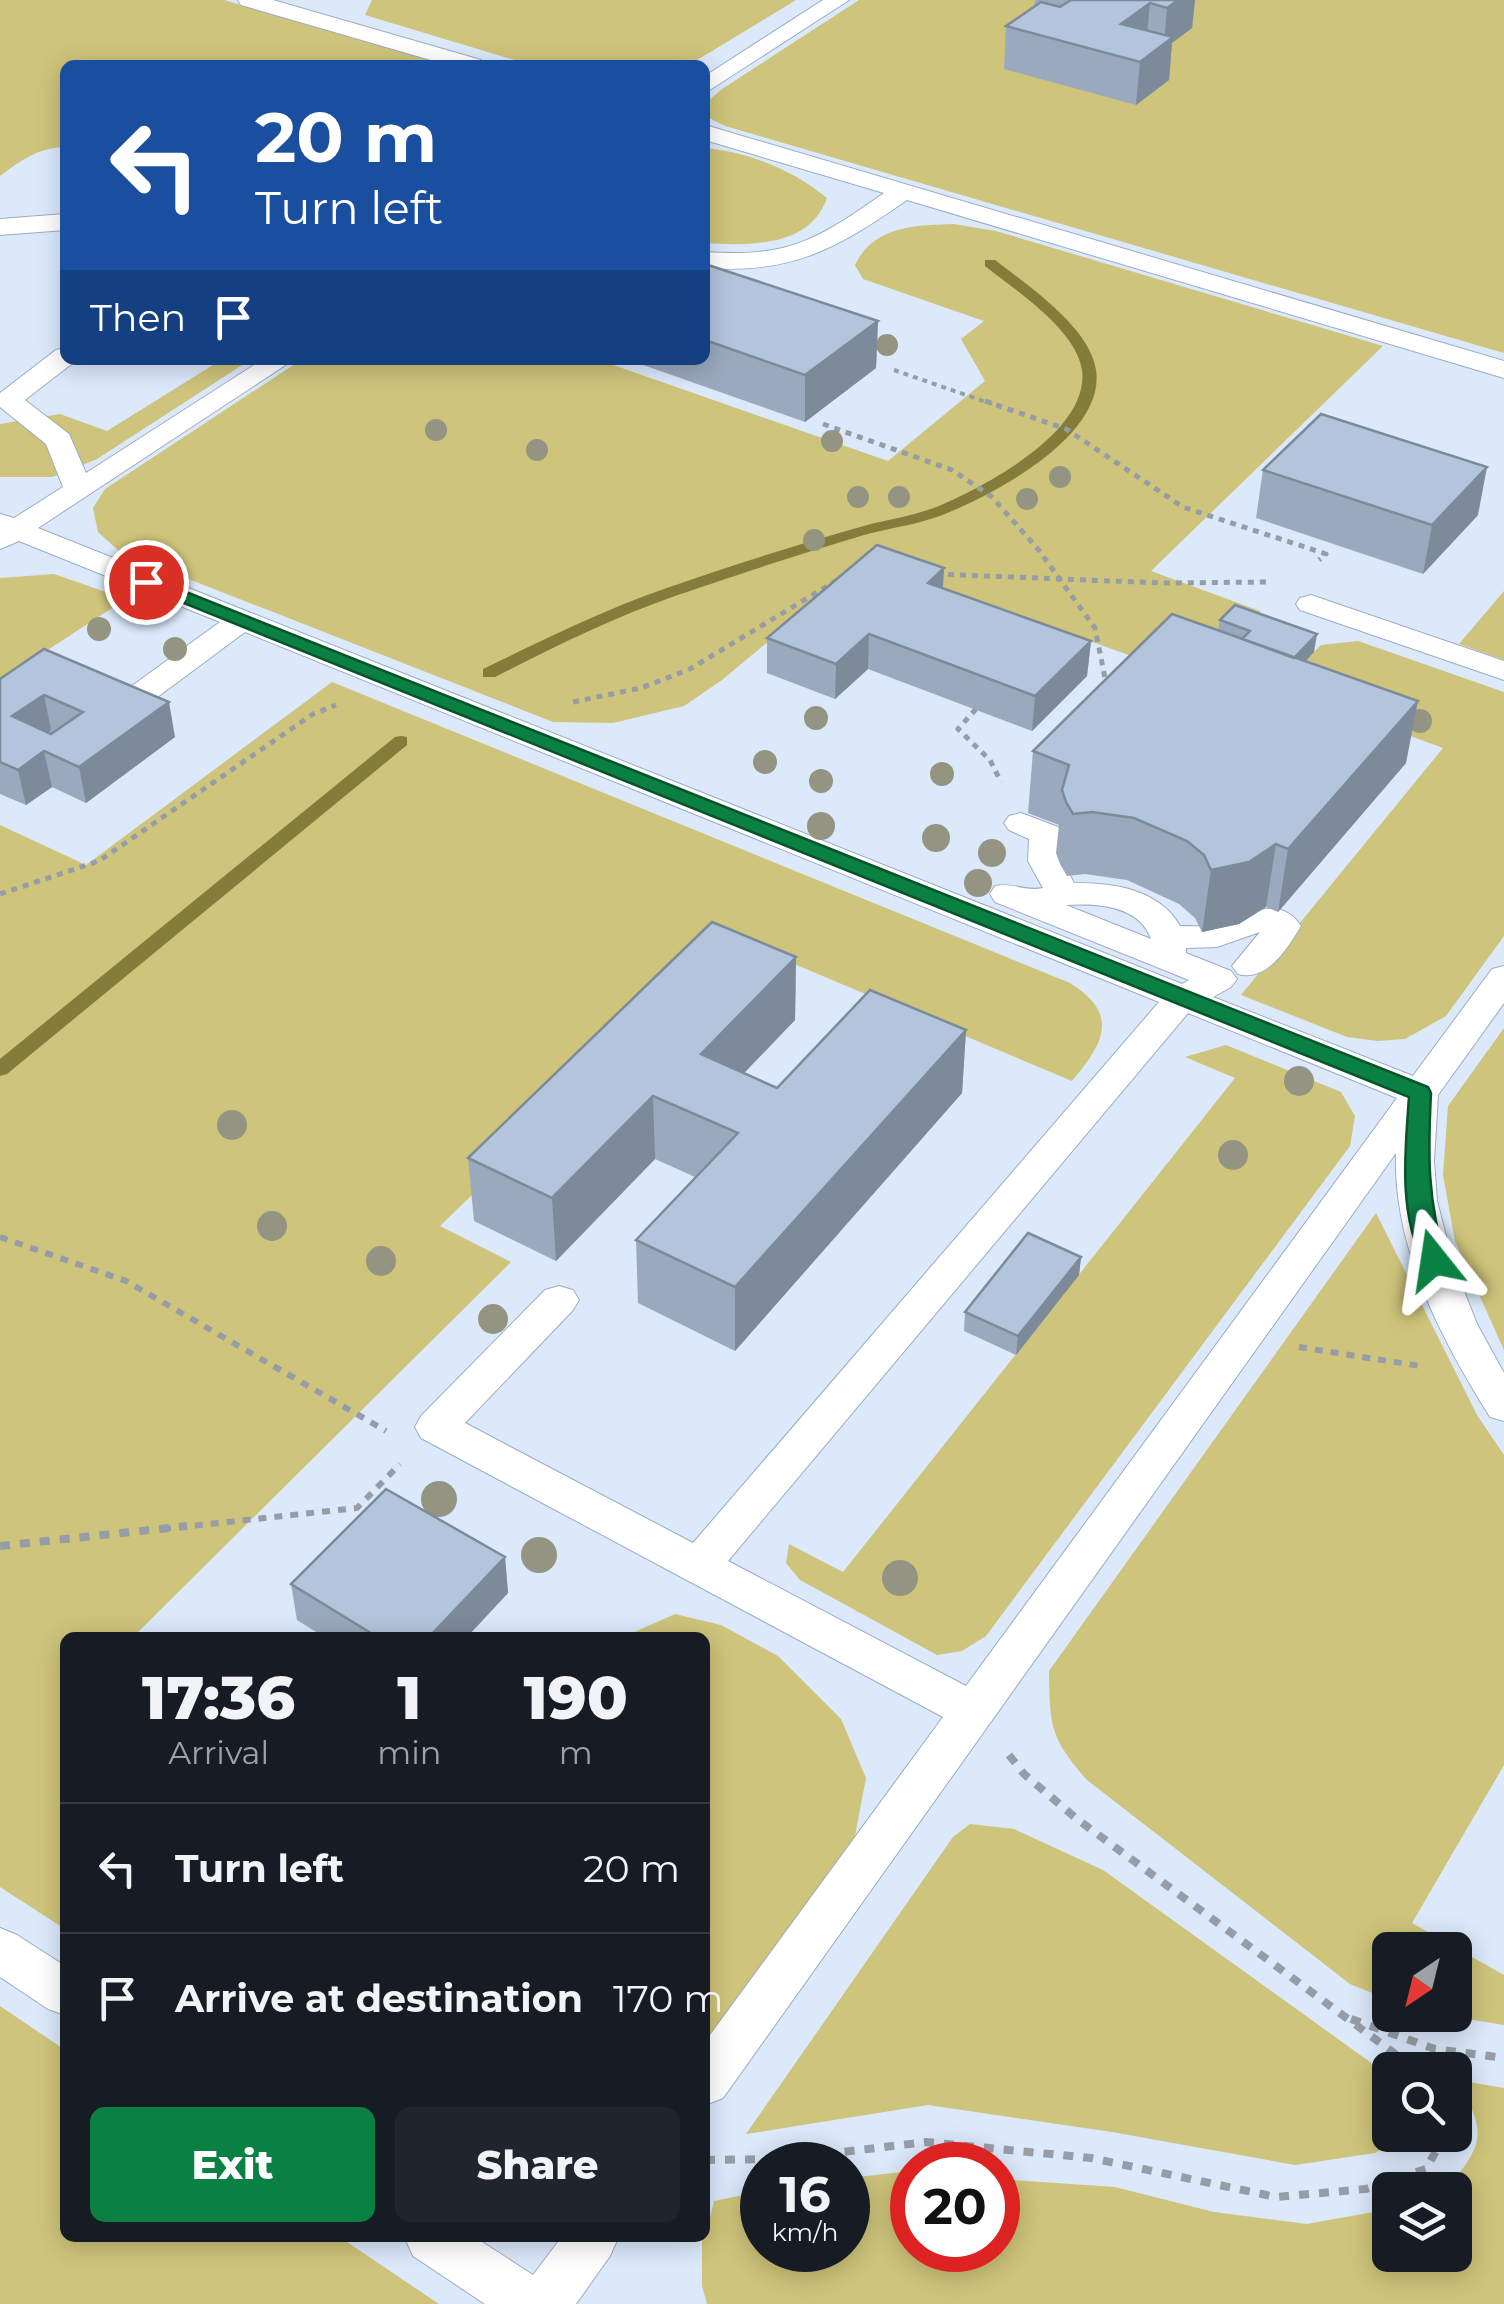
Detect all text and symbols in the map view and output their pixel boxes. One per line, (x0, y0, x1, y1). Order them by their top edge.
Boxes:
text: 20 m (255, 94, 437, 180)
icon: left (90, 100, 220, 230)
text: Turn left (255, 180, 443, 235)
icon: arrive (206, 290, 261, 345)
text: Then (90, 294, 186, 341)
pin (104, 540, 189, 625)
icon: arrive (119, 555, 174, 610)
position arrow (1382, 1208, 1486, 1312)
text: 17:36 (142, 1661, 295, 1734)
text: 1 (397, 1661, 422, 1734)
text: 190 (524, 1661, 628, 1734)
text: Arrival (168, 1733, 269, 1772)
text: min (377, 1733, 441, 1772)
text: m (559, 1733, 593, 1772)
icon: left (90, 1841, 145, 1896)
text: Turn left (175, 1845, 344, 1892)
text: 20 m (583, 1845, 680, 1892)
north arrow (1372, 1932, 1472, 2032)
map controls (1372, 1932, 1472, 2272)
icon: arrive (90, 1971, 145, 2026)
text: Arrive at destination (175, 1975, 583, 2022)
text: 170 m (613, 1975, 724, 2022)
button: search (1372, 2052, 1472, 2152)
button: Exit (90, 2107, 375, 2222)
button: Share (395, 2107, 680, 2222)
speed limit sign: 20 (890, 2142, 1020, 2272)
text: 16 (779, 2164, 831, 2225)
button: layers (1372, 2172, 1472, 2272)
text: km/h (772, 2217, 838, 2247)

